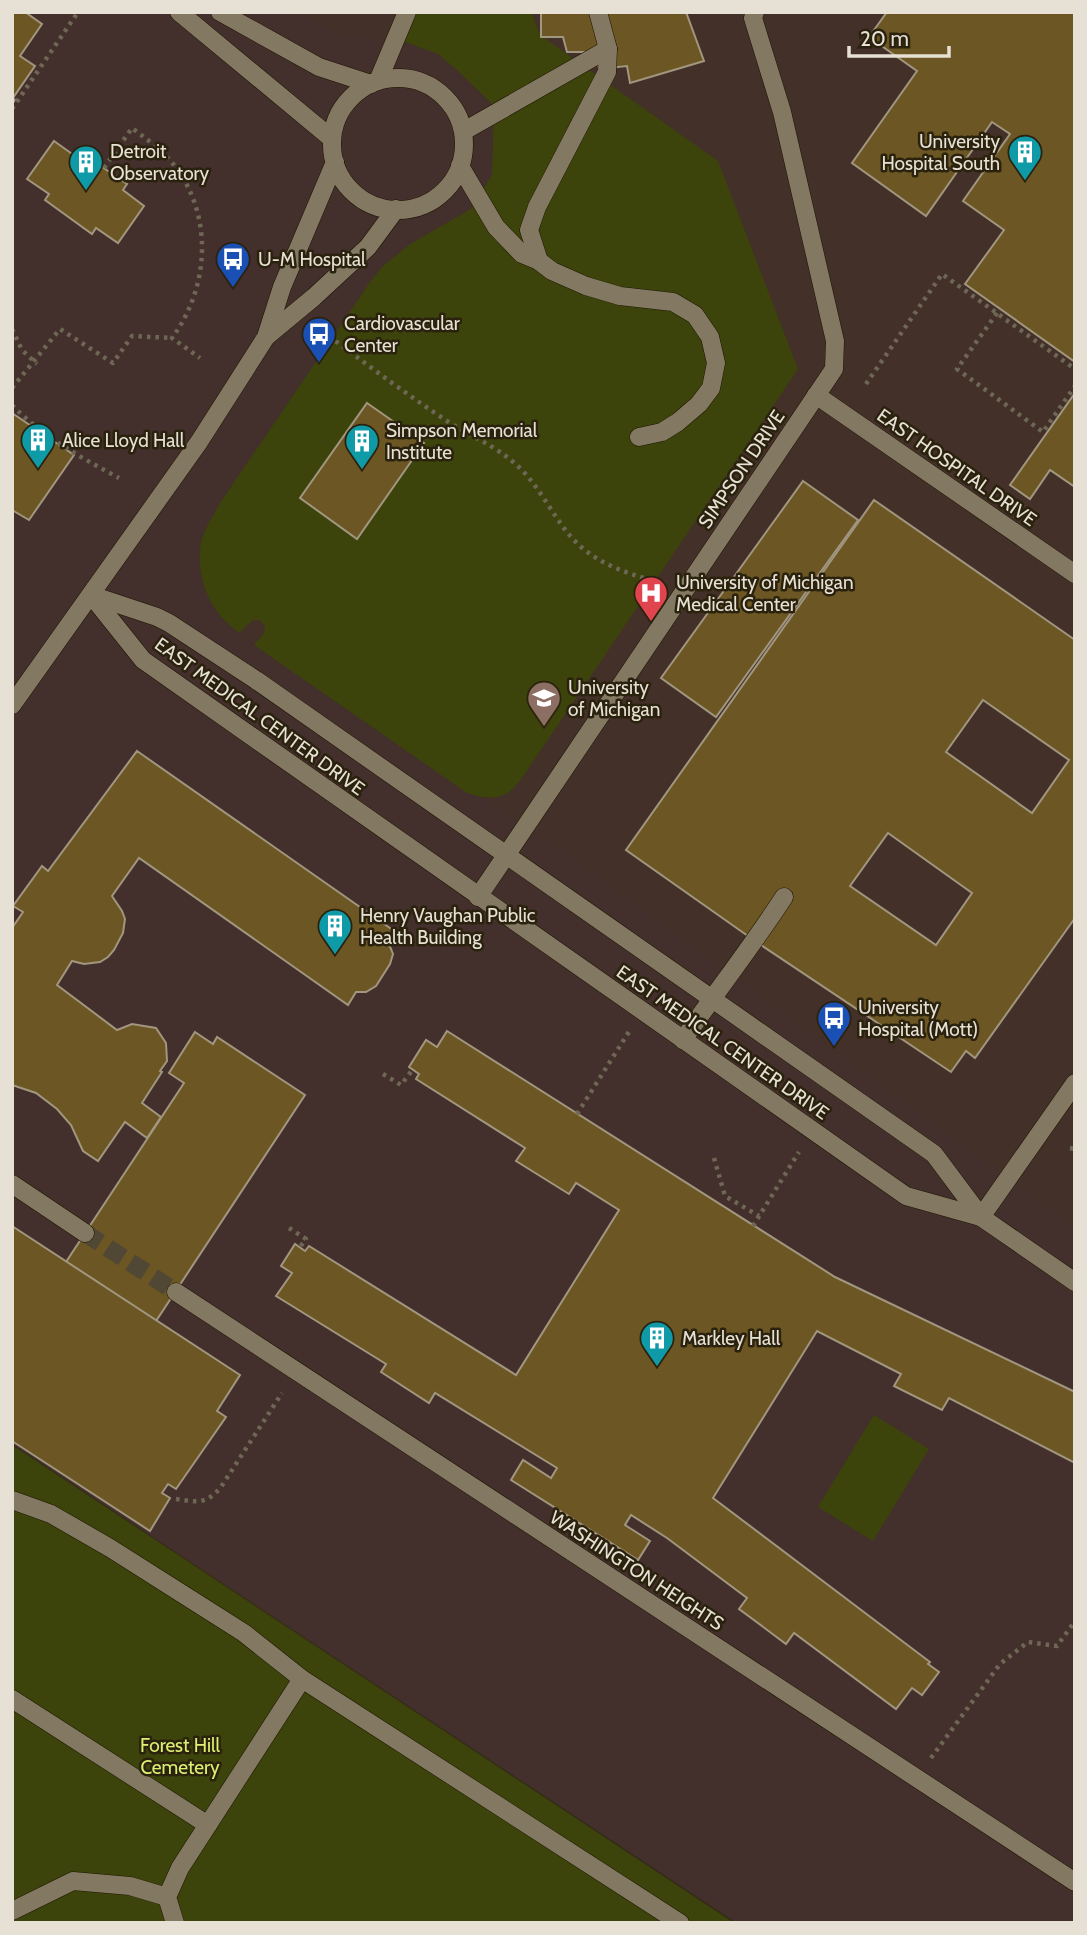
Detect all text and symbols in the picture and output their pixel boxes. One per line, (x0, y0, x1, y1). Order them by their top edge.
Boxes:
scale bar (849, 14, 949, 58)
text: 20 m (860, 26, 909, 51)
place label: University Hospital South (881, 130, 1000, 175)
building icon: University Hospital South (1006, 133, 1044, 182)
place label: Detroit Observatory (110, 140, 210, 185)
building icon: Detroit Observatory (67, 143, 105, 192)
bus stop icon: U-M Hospital (214, 240, 252, 289)
place label: U-M Hospital (258, 248, 366, 271)
place label: Cardiovascular Center (344, 312, 460, 357)
bus stop icon: Cardiovascular Center (300, 315, 338, 364)
street label: EAST HOSPITAL DRIVE (873, 404, 1041, 531)
street label: SIMPSON DRIVE (693, 406, 789, 533)
place label: Simpson Memorial Institute (386, 419, 538, 464)
building icon: Alice Lloyd Hall (19, 421, 57, 470)
building icon: Simpson Memorial Institute (343, 422, 381, 471)
place label: Alice Lloyd Hall (62, 429, 185, 452)
place label: University of Michigan Medical Center (676, 571, 854, 616)
hospital icon: University of Michigan Medical Center (632, 574, 670, 623)
street label: EAST MEDICAL CENTER DRIVE (150, 633, 369, 800)
place label: University of Michigan (568, 676, 660, 721)
school or university icon: University of Michigan (525, 679, 563, 728)
place label: Henry Vaughan Public Health Building (360, 904, 536, 949)
building icon: Henry Vaughan Public Health Building (316, 907, 354, 956)
street label: EAST MEDICAL CENTER DRIVE (612, 960, 833, 1125)
place label: University Hospital (Mott) (858, 996, 978, 1041)
bus stop icon: University Hospital (Mott) (815, 999, 853, 1048)
building icon: Markley Hall (638, 1319, 676, 1368)
place label: Markley Hall (682, 1327, 781, 1350)
street label: WASHINGTON HEIGHTS (546, 1506, 728, 1635)
park label: Forest Hill Cemetery (140, 1734, 220, 1779)

